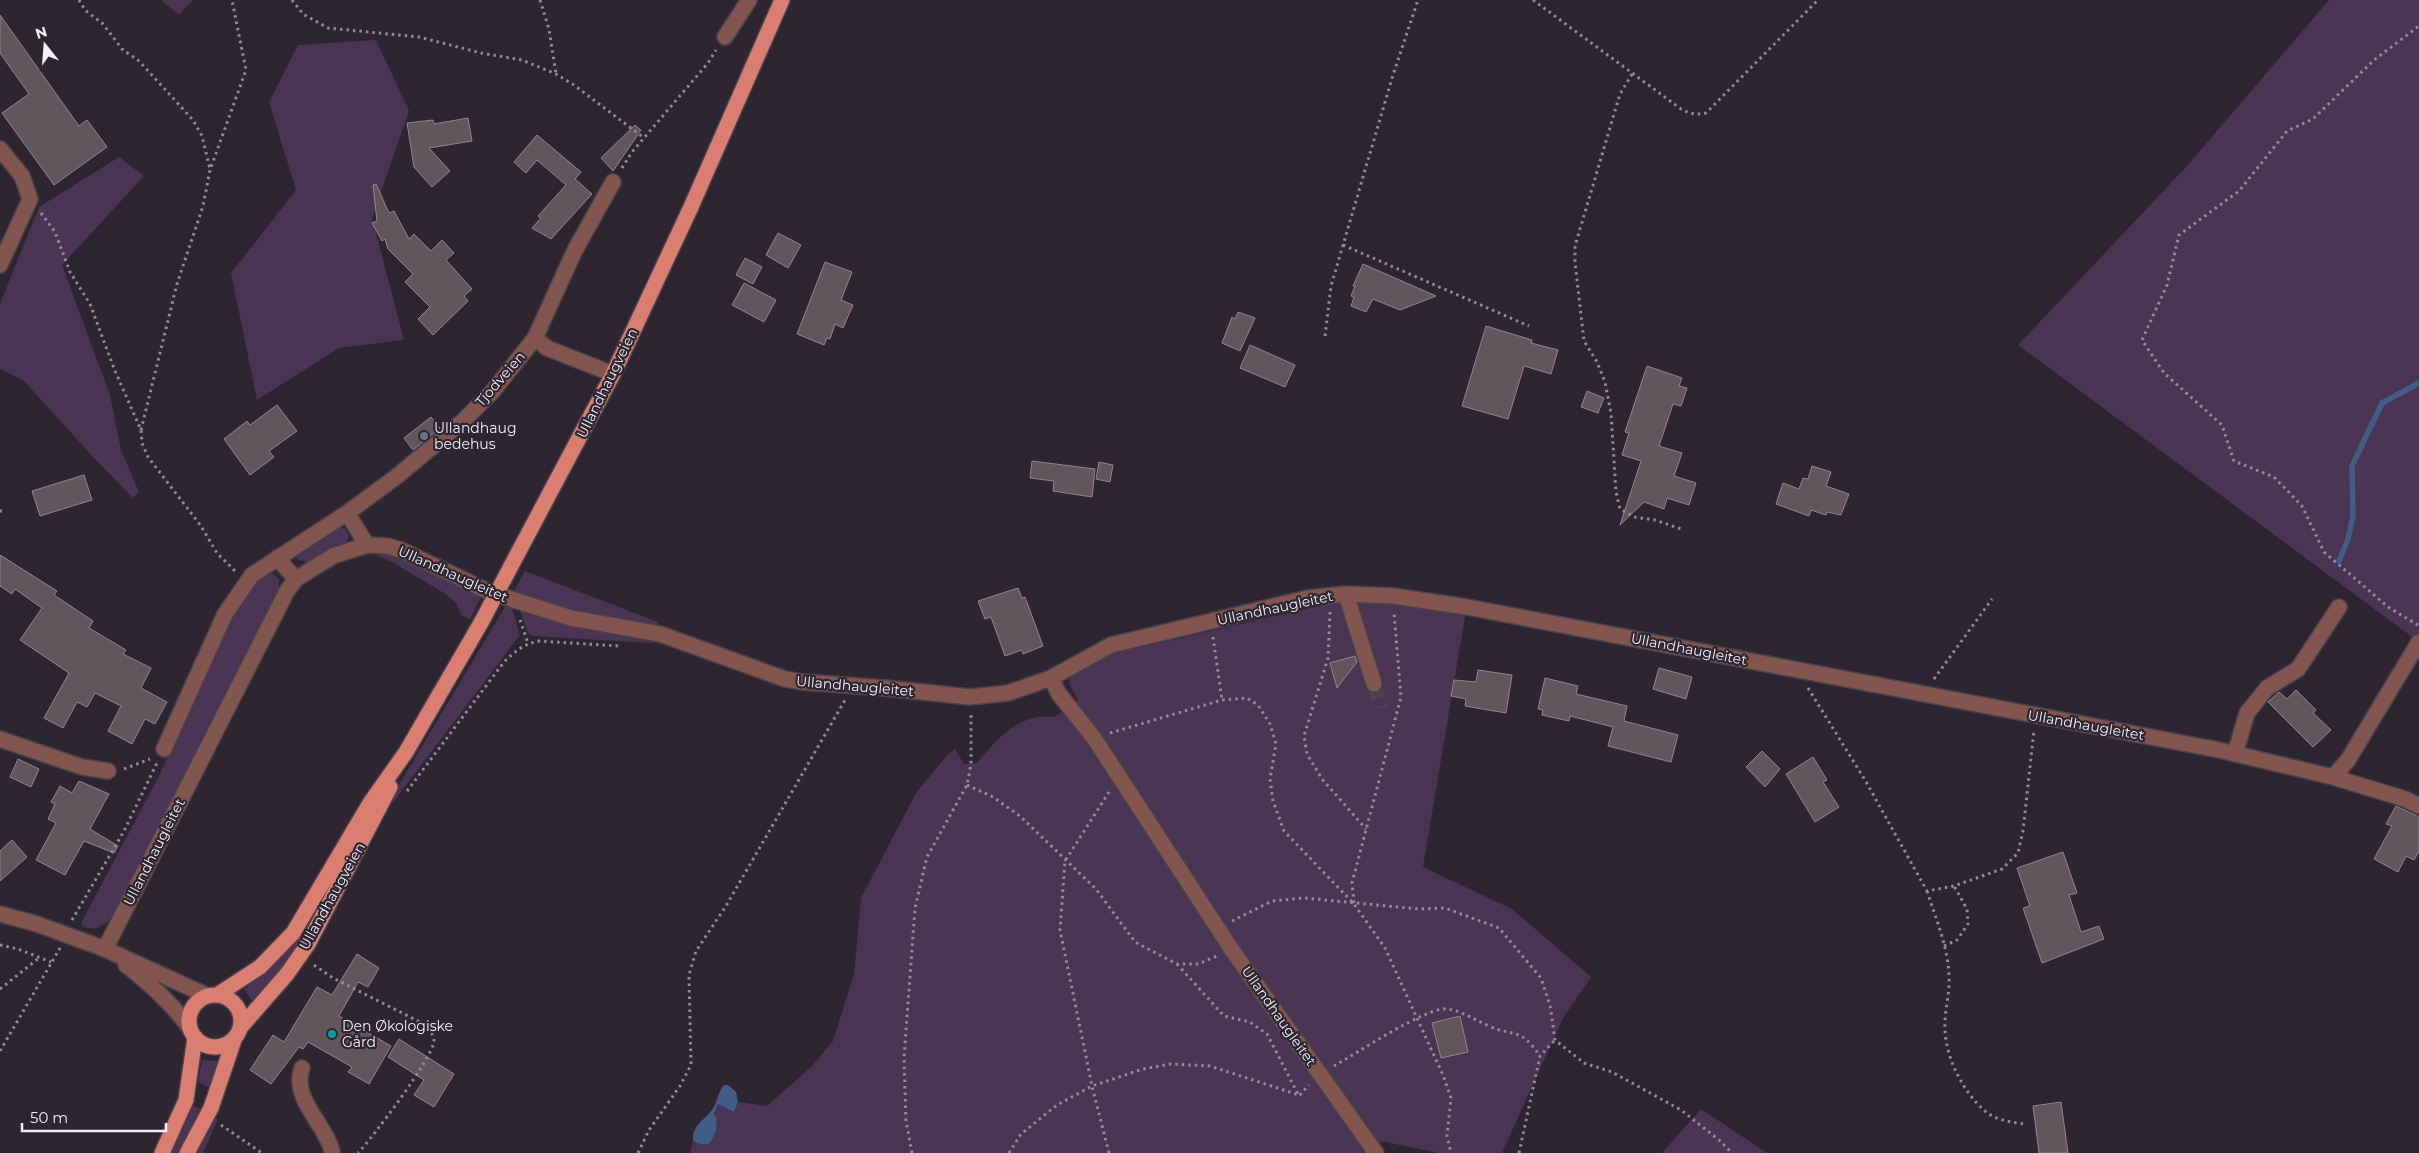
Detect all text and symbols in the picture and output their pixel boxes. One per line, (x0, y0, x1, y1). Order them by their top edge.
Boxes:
north arrow (20, 20, 70, 70)
text: N (33, 22, 49, 43)
street label: Ullandhaugveien (573, 325, 641, 441)
street label: Tjodveien (471, 348, 529, 410)
place label: Ullandhaug bedehus (434, 419, 517, 453)
marker: Ullandhaug bedehus (418, 430, 430, 442)
street label: Ullandhaugleitet (395, 542, 511, 606)
street label: Ullandhaugleitet (1215, 587, 1335, 629)
street label: Ullandhaugleitet (1629, 629, 1749, 669)
street label: Ullandhaugleitet (795, 672, 915, 700)
street label: Ullandhaugleitet (2026, 706, 2146, 744)
street label: Ullandhaugleitet (119, 795, 189, 909)
street label: Ullandhaugveien (295, 839, 369, 953)
street label: Ullandhaugleitet (1238, 963, 1320, 1070)
place label: Den Økologiske Gård (342, 1017, 453, 1051)
marker: Den Økologiske Gård (326, 1028, 338, 1040)
scale bar (22, 1100, 166, 1132)
text: 50 m (30, 1108, 68, 1127)

